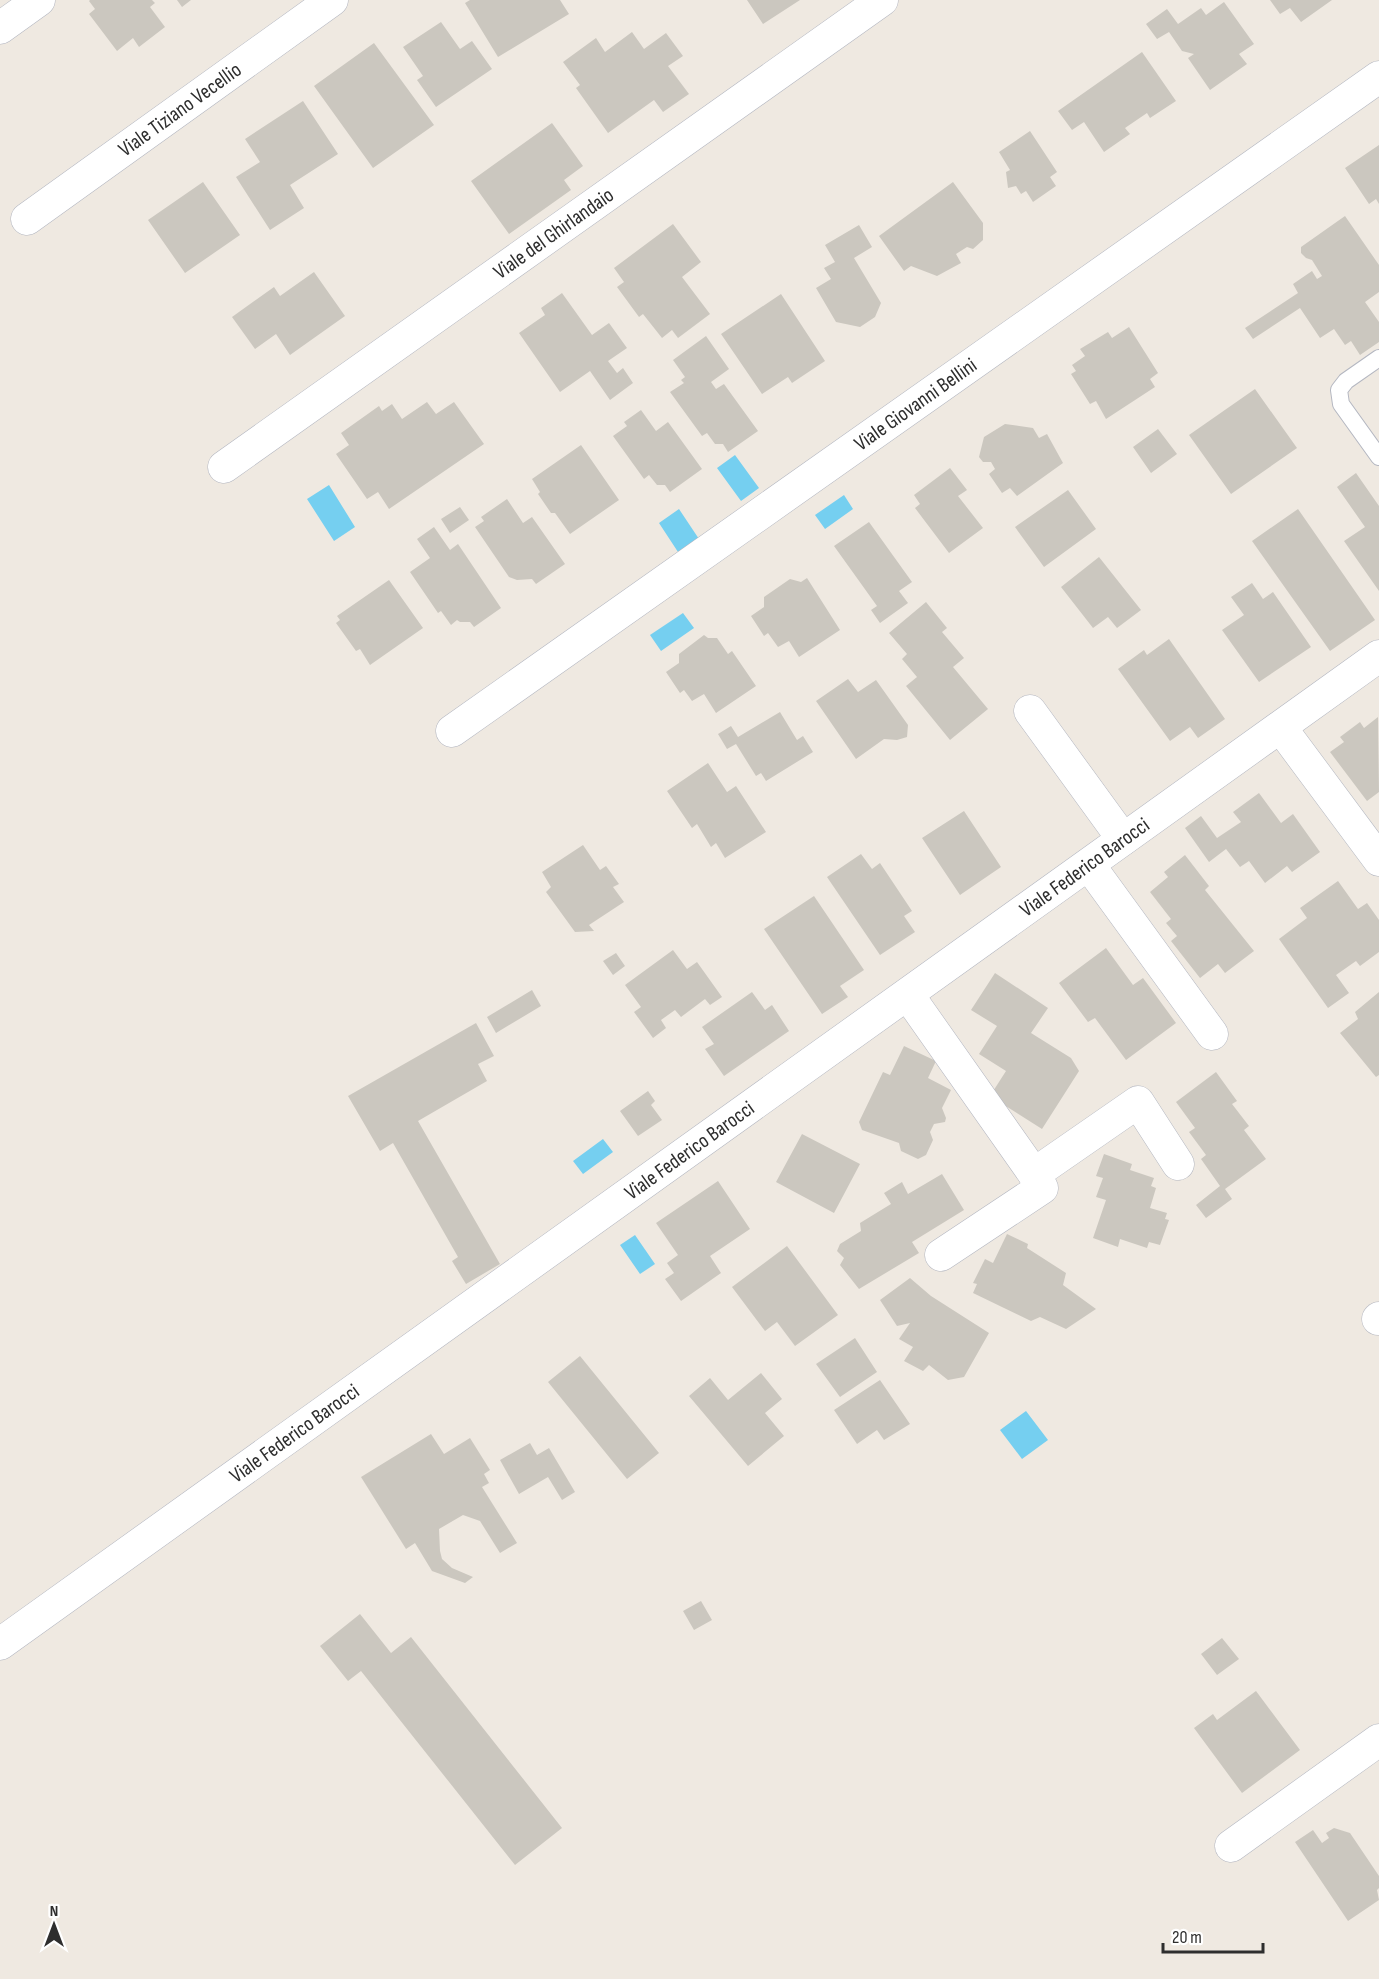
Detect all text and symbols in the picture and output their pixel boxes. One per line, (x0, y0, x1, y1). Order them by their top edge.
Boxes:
street label: Viale Tiziano Vecellio (114, 57, 246, 162)
street label: Viale del Ghirlandaio (489, 182, 619, 285)
street label: Viale Giovanni Bellini (849, 353, 982, 456)
street label: Viale Federico Barocci (1015, 813, 1154, 922)
street label: Viale Federico Barocci (620, 1096, 759, 1205)
street label: Viale Federico Barocci (225, 1379, 364, 1488)
north arrow (24, 1895, 84, 1955)
text: N (50, 1902, 58, 1921)
scale bar (1163, 1916, 1264, 1954)
text: 20 m (1172, 1927, 1202, 1948)

